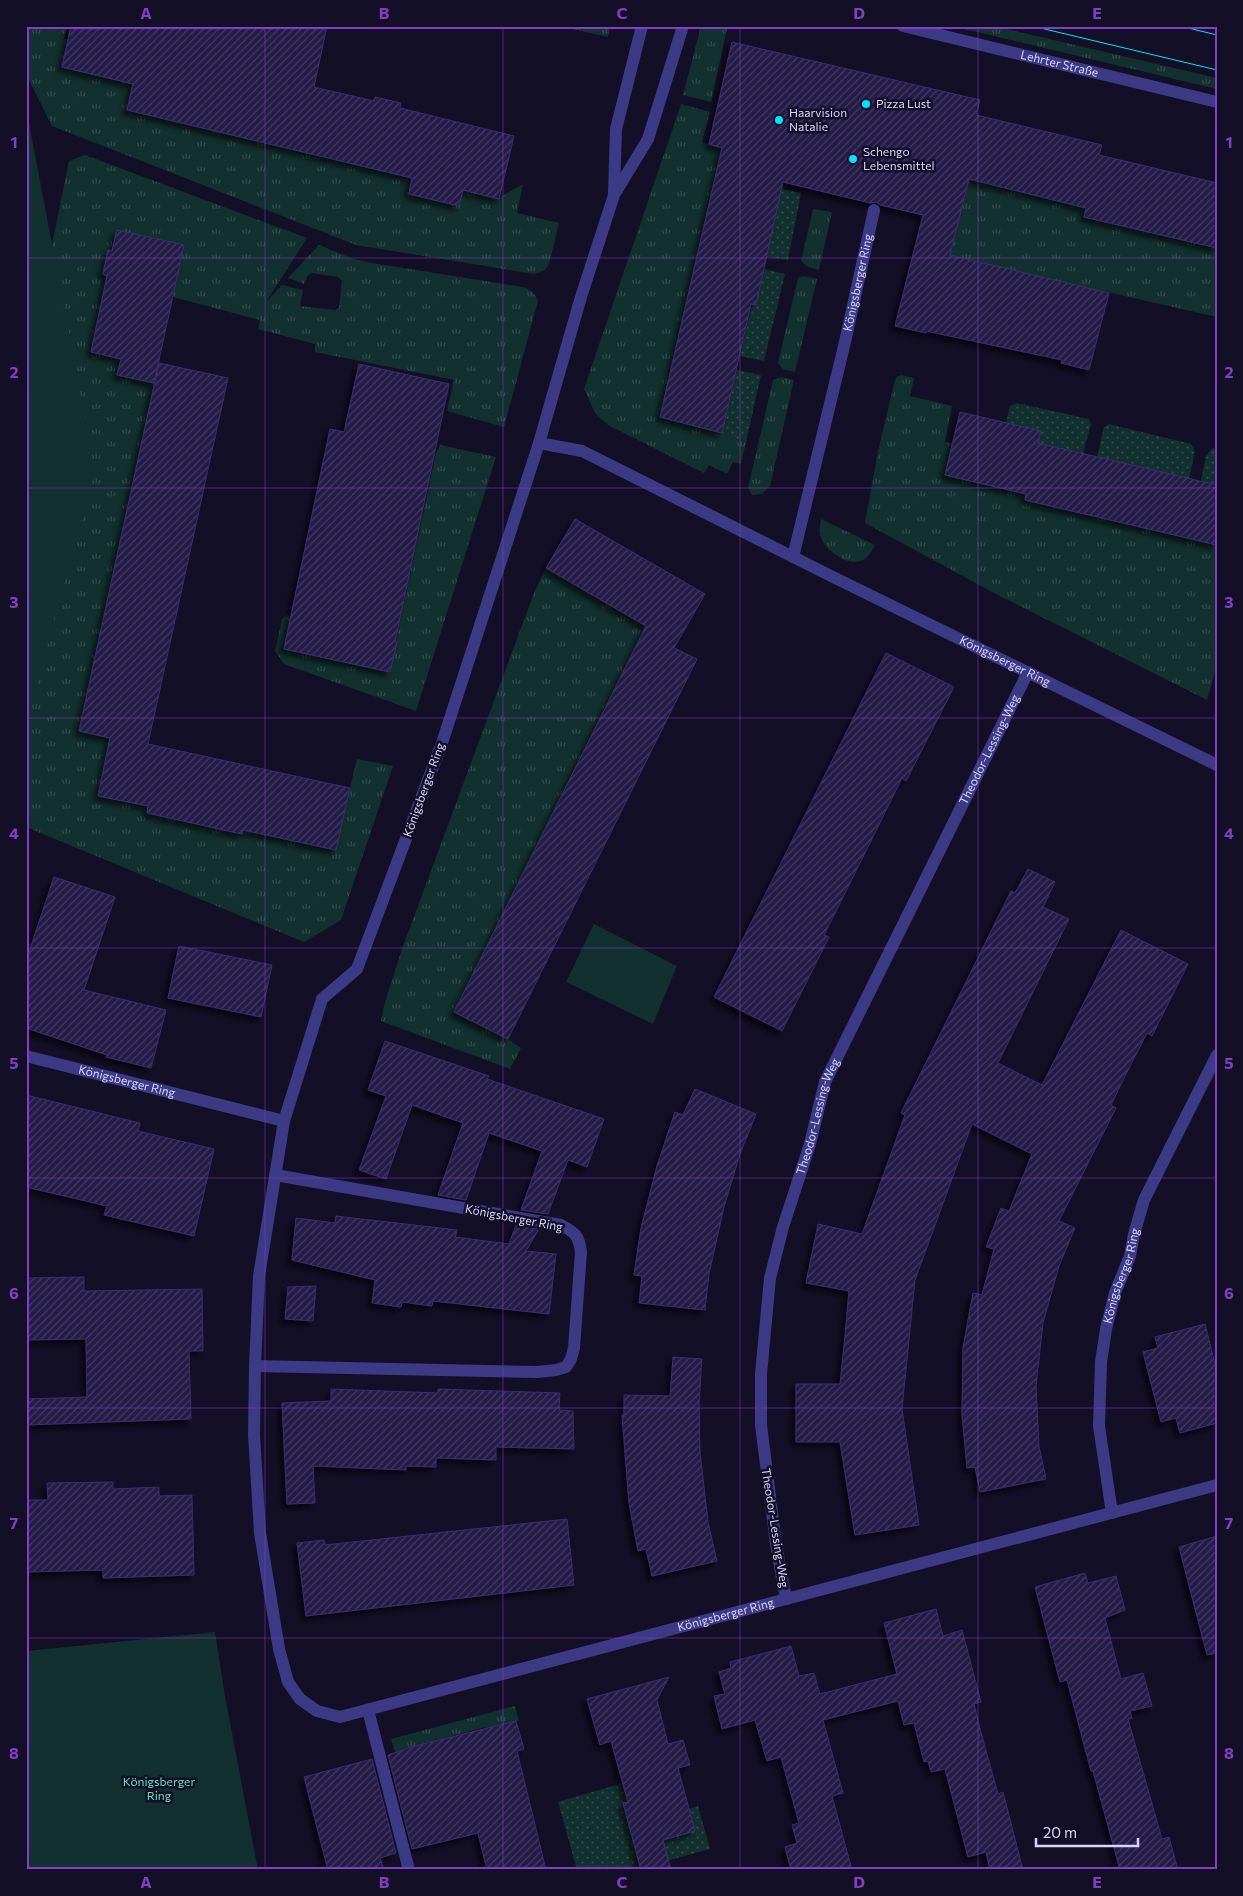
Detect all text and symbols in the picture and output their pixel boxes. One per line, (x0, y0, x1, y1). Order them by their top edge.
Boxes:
text: A (140, 3, 152, 22)
text: B (379, 3, 390, 22)
text: C (617, 3, 628, 22)
text: D (853, 3, 865, 22)
text: E (1092, 3, 1102, 22)
street label: Lehrter Straße (1019, 47, 1100, 79)
place label: Pizza Lust (876, 96, 931, 110)
marker: Pizza Lust (860, 98, 872, 110)
place label: Haarvision Natalie (789, 105, 847, 133)
marker: Haarvision Natalie (773, 114, 785, 126)
text: 1 (10, 132, 18, 151)
text: 1 (1225, 132, 1233, 151)
place label: Schengo Lebensmittel (863, 144, 935, 172)
marker: Schengo Lebensmittel (847, 153, 859, 165)
street label: Königsberger Ring (840, 232, 875, 332)
text: 2 (9, 362, 19, 381)
text: 2 (1224, 362, 1234, 381)
text: 3 (9, 592, 19, 611)
text: 3 (1224, 592, 1234, 611)
street label: Königsberger Ring (958, 632, 1054, 689)
street label: Theodor-Lessing-Weg (955, 691, 1022, 807)
street label: Königsberger Ring (400, 740, 447, 839)
text: 4 (9, 823, 19, 842)
text: 4 (1224, 823, 1234, 842)
text: 5 (9, 1053, 19, 1072)
text: 5 (1224, 1053, 1234, 1072)
street label: Theodor-Lessing-Weg (792, 1055, 842, 1176)
street label: Königsberger Ring (77, 1062, 177, 1099)
street label: Königsberger Ring (464, 1201, 565, 1233)
street label: Königsberger Ring (1100, 1226, 1142, 1325)
text: 6 (9, 1283, 19, 1302)
text: 6 (1224, 1283, 1234, 1302)
street label: Theodor-Lessing-Weg (760, 1467, 792, 1589)
text: 7 (10, 1513, 19, 1532)
text: 7 (1225, 1513, 1234, 1532)
street label: Königsberger Ring (676, 1594, 776, 1633)
text: 8 (9, 1743, 19, 1762)
text: 8 (1224, 1743, 1234, 1762)
park label: Königsberger Ring (123, 1774, 195, 1802)
scale bar (1036, 1816, 1138, 1848)
text: 20 m (1043, 1823, 1077, 1841)
text: A (140, 1872, 152, 1891)
text: B (379, 1872, 390, 1891)
text: C (617, 1872, 628, 1891)
text: D (853, 1872, 865, 1891)
text: E (1092, 1872, 1102, 1891)

